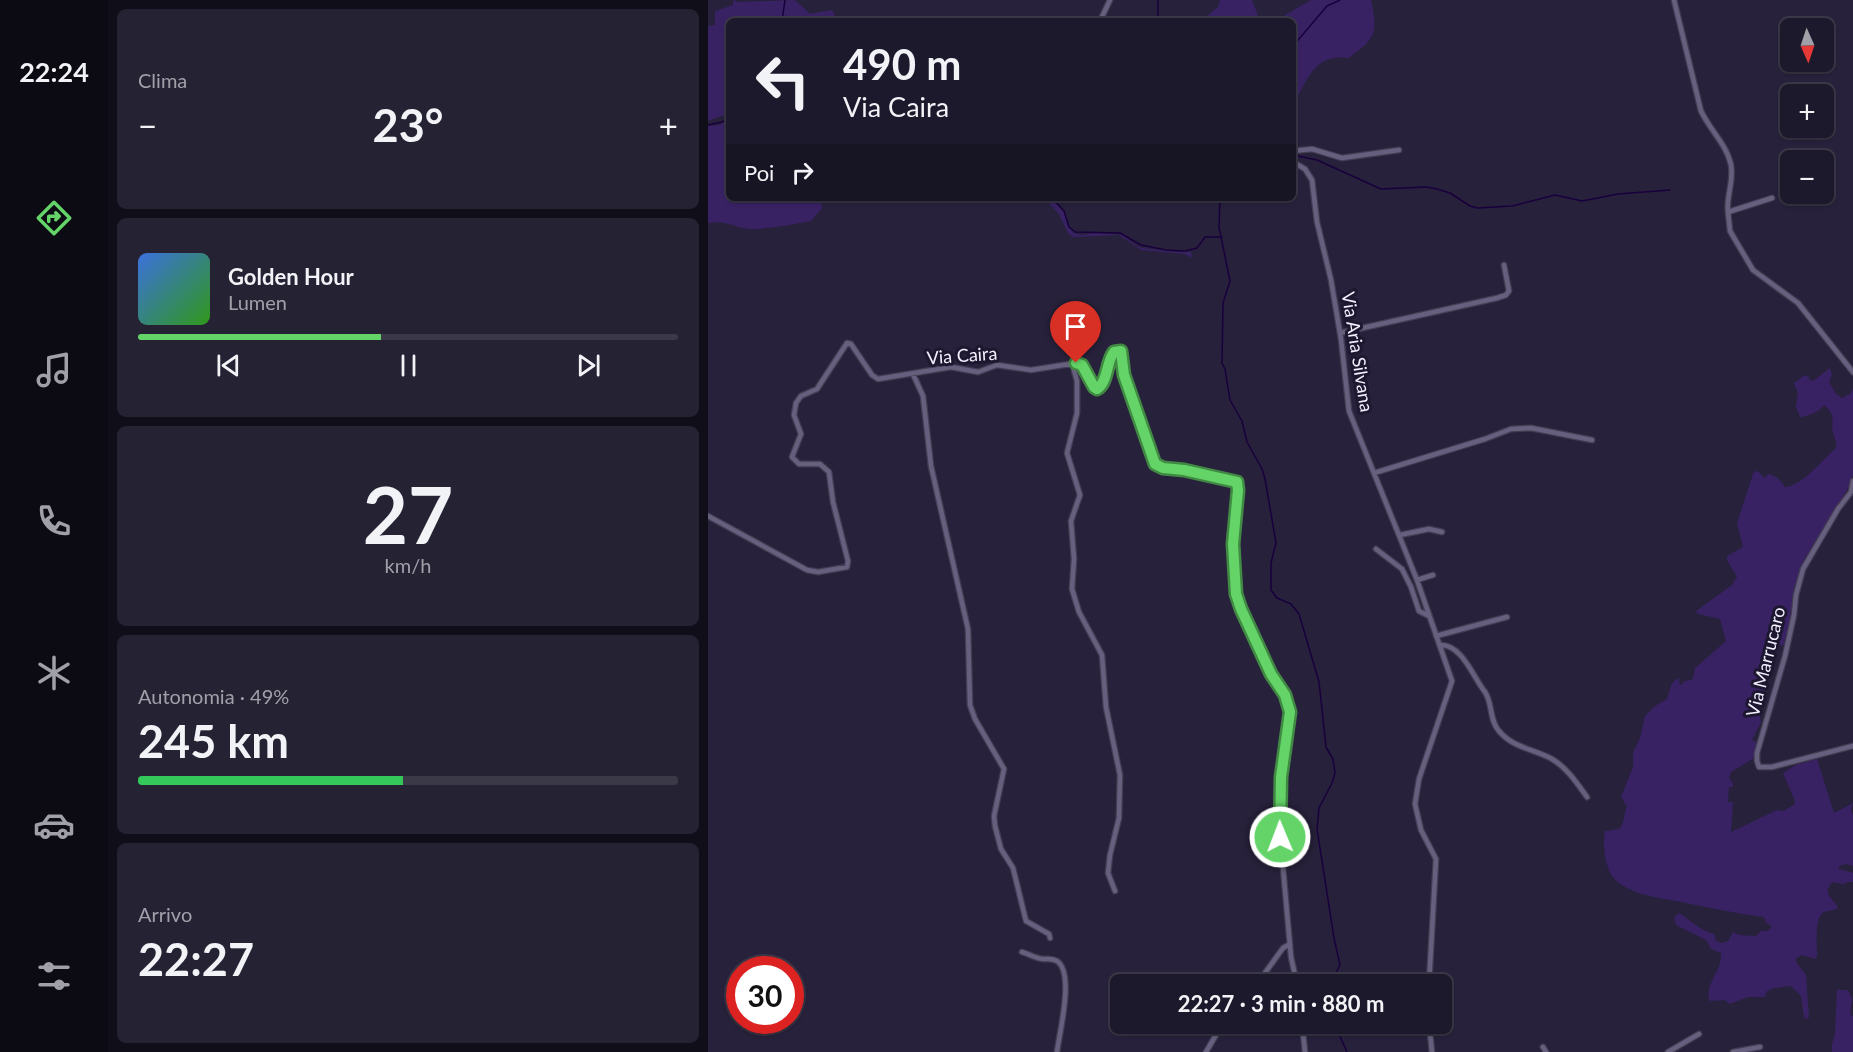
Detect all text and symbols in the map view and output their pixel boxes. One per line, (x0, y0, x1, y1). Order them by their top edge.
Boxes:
north arrow (1780, 18, 1834, 72)
map controls (1780, 18, 1834, 204)
text: 490 m (843, 39, 961, 89)
icon: left (744, 42, 822, 120)
text: 22:24 (19, 55, 89, 88)
text: Clima (138, 68, 187, 92)
button: + (1780, 84, 1834, 138)
text: Via Caira (843, 90, 949, 123)
text: 23° (373, 98, 443, 152)
text: − (138, 105, 157, 145)
text: + (659, 105, 678, 145)
button: − (1780, 150, 1834, 204)
icon: right (786, 156, 819, 189)
text: Poi (744, 159, 774, 186)
icon: directions (33, 197, 75, 239)
text: Golden Hour (228, 263, 354, 290)
text: Lumen (228, 290, 287, 314)
street label: Via Aria Silvana (1338, 290, 1378, 413)
pin (1050, 301, 1101, 363)
icon: arrive (1059, 310, 1092, 343)
street label: Via Caira (926, 342, 998, 368)
icon: music (33, 349, 75, 391)
icon: previous (212, 349, 245, 382)
icon: pause (392, 349, 425, 382)
icon: next (572, 349, 605, 382)
text: 27 (363, 467, 453, 561)
icon: phone (33, 500, 75, 542)
text: km/h (385, 553, 431, 577)
street label: Via Marrucaro (1741, 605, 1789, 719)
icon: climate (33, 652, 75, 694)
text: Autonomia · 49% (138, 684, 289, 708)
text: 245 km (138, 714, 289, 768)
icon: car (33, 804, 75, 846)
position arrow (1248, 805, 1312, 869)
text: Arrivo (138, 902, 192, 926)
text: 22:27 (138, 932, 254, 986)
icon: filters (33, 955, 75, 997)
speed limit sign: 30 (726, 956, 804, 1034)
text: 22:27 · 3 min · 880 m (1178, 990, 1384, 1017)

